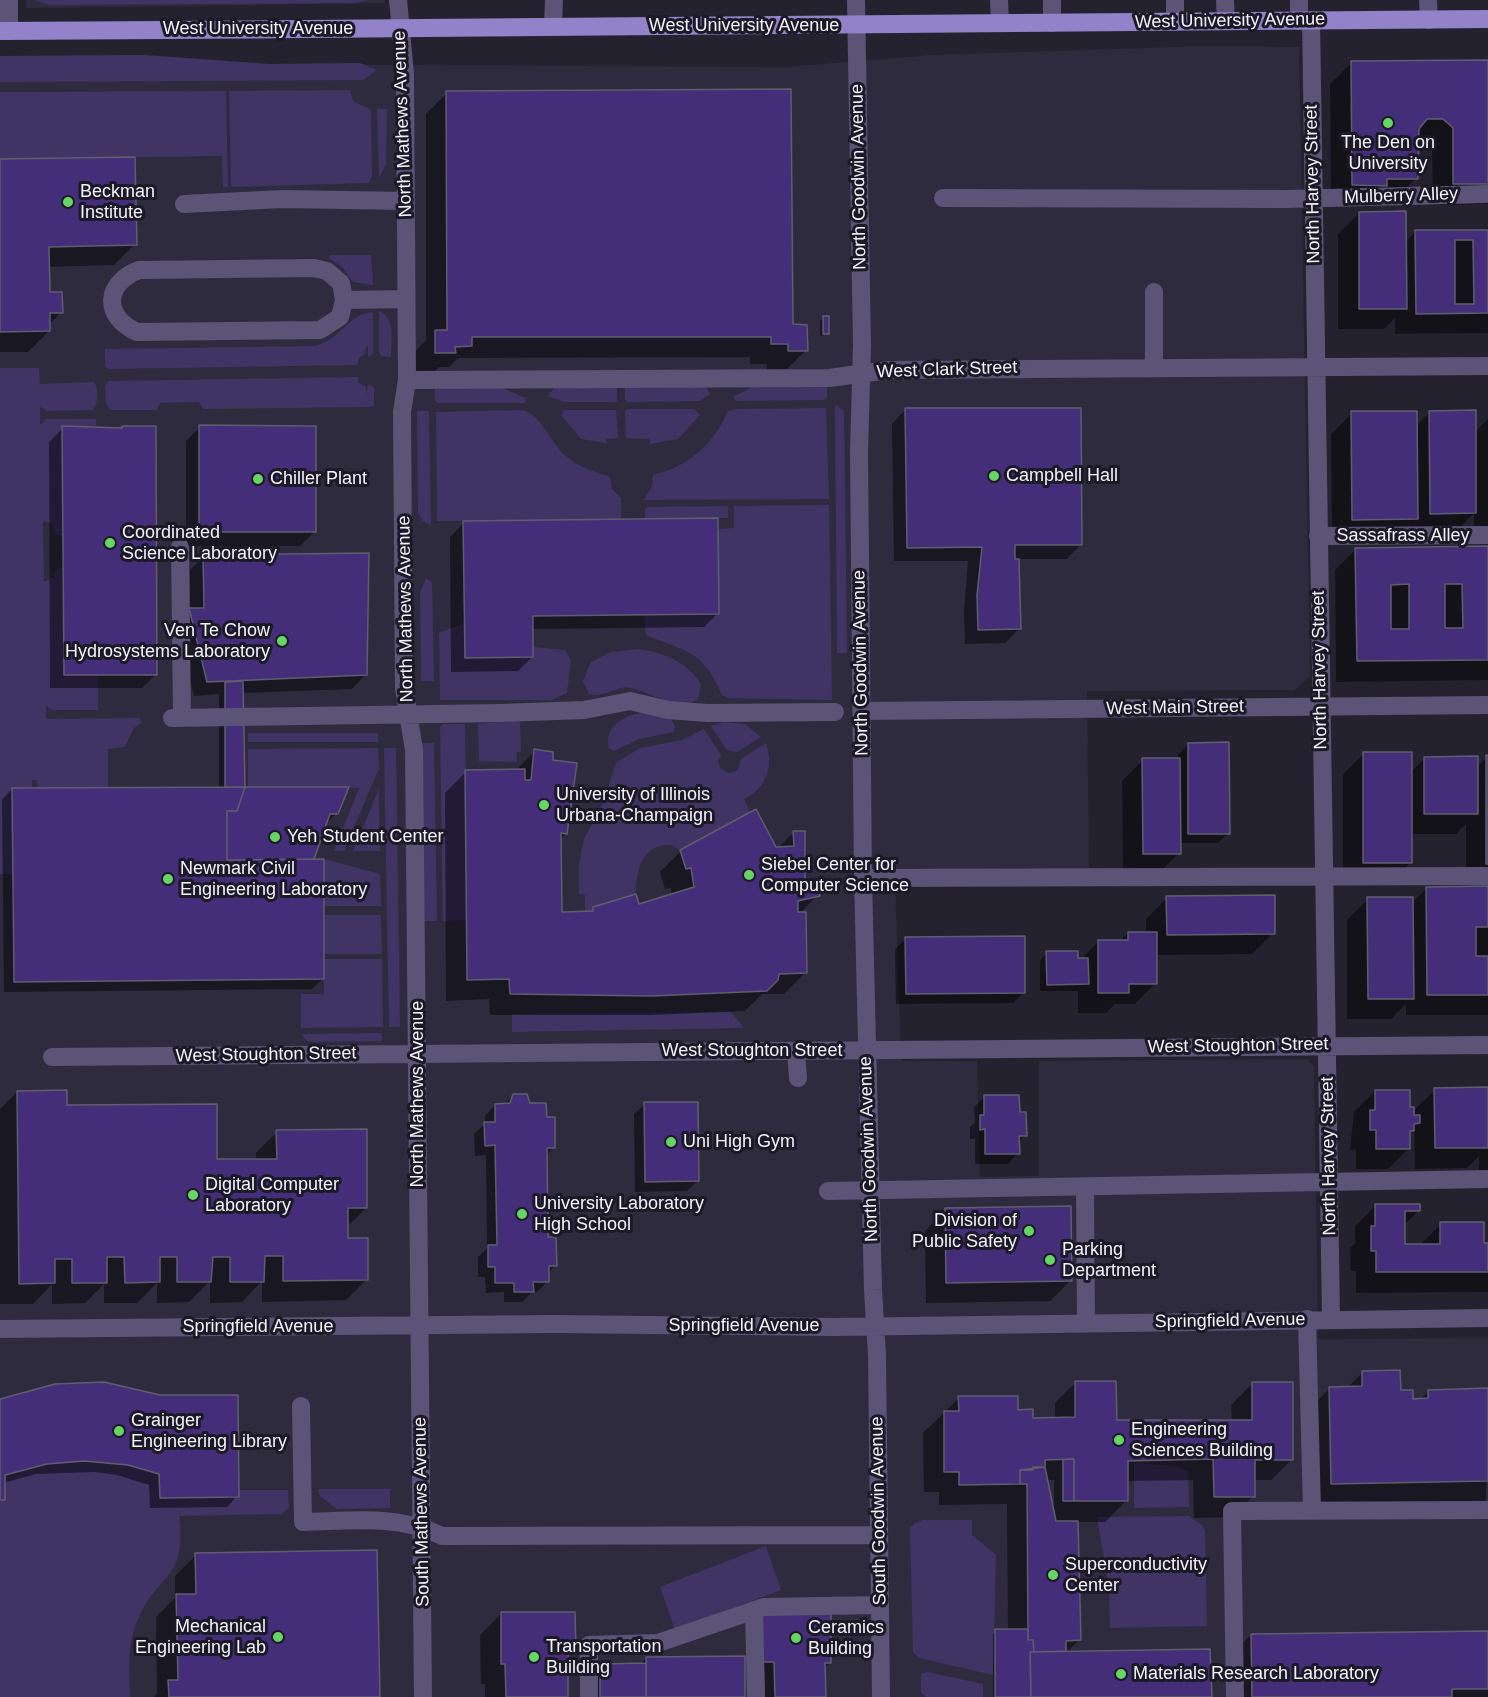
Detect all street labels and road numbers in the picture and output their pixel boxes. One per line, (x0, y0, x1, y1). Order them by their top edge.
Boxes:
street label: West University Avenue (1135, 9, 1325, 33)
street label: West University Avenue (649, 15, 839, 37)
street label: West University Avenue (163, 18, 353, 40)
street label: North Mathews Avenue (389, 30, 417, 218)
street label: North Goodwin Avenue (847, 84, 871, 270)
street label: North Harvey Street (1301, 104, 1325, 264)
street label: Mulberry Alley (1344, 183, 1458, 209)
street label: West Clark Street (876, 357, 1018, 383)
street label: North Mathews Avenue (394, 515, 418, 703)
street label: Sassafrass Alley (1336, 525, 1470, 547)
street label: North Goodwin Avenue (849, 570, 873, 756)
street label: North Harvey Street (1308, 590, 1332, 750)
street label: West Main Street (1106, 696, 1244, 720)
street label: North Mathews Avenue (407, 1001, 429, 1187)
street label: West Stoughton Street (1147, 1034, 1329, 1058)
street label: West Stoughton Street (662, 1040, 842, 1062)
street label: West Stoughton Street (175, 1043, 357, 1067)
street label: North Goodwin Avenue (855, 1056, 883, 1242)
street label: North Harvey Street (1317, 1076, 1341, 1236)
street label: Springfield Avenue (1154, 1309, 1306, 1333)
street label: Springfield Avenue (669, 1315, 819, 1337)
street label: Springfield Avenue (183, 1316, 333, 1338)
street label: South Goodwin Avenue (867, 1416, 891, 1606)
street label: South Mathews Avenue (410, 1417, 434, 1607)

